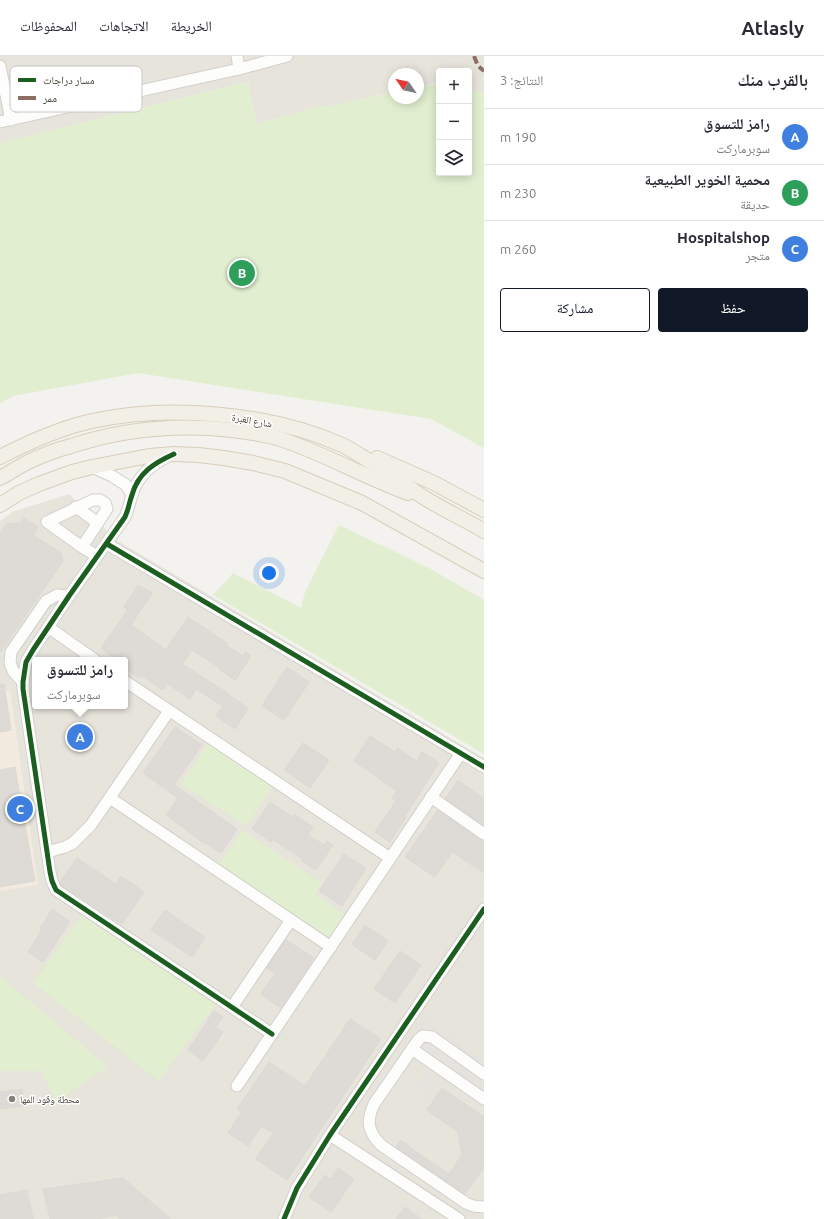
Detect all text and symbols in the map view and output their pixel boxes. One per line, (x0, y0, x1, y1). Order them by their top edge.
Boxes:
text: Atlasly (742, 17, 804, 39)
text: المحفوظات (20, 18, 77, 34)
text: الاتجاهات (99, 18, 149, 34)
text: الخريطة (171, 18, 212, 34)
legend (10, 66, 142, 112)
north arrow (388, 68, 424, 104)
map controls (436, 68, 472, 176)
button: + (436, 68, 472, 104)
text: بالقرب منك (738, 70, 808, 89)
text: النتائج: 3 (500, 73, 543, 87)
text: مسار دراجات (43, 74, 95, 86)
text: ممر (42, 92, 57, 104)
button: − (436, 104, 472, 140)
text: رامز للتسوق (704, 115, 770, 132)
text: 190 m (500, 130, 536, 144)
text: A (790, 130, 800, 144)
button: layers (436, 140, 472, 176)
text: سوبرماركت (716, 141, 770, 155)
text: محمية الخوير الطبيعية (645, 171, 770, 188)
text: 230 m (500, 186, 536, 200)
text: B (791, 186, 799, 200)
text: حديقة (740, 197, 770, 211)
text: Hospitalshop (677, 229, 770, 246)
text: 260 m (500, 242, 536, 256)
text: C (791, 242, 799, 256)
text: متجر (745, 248, 770, 262)
pin: B (229, 258, 255, 288)
button: مشاركة (500, 288, 650, 332)
button: حفظ (658, 288, 808, 332)
street label: شارع الغبرة (231, 412, 273, 431)
your location (259, 563, 279, 583)
popup (32, 657, 128, 709)
text: رامز للتسوق (47, 661, 113, 678)
text: سوبرماركت (47, 687, 101, 701)
pin: A (67, 722, 93, 752)
pin: C (7, 794, 33, 824)
marker: محطة وقود المها (7, 1094, 17, 1104)
place label: محطة وقود المها (20, 1094, 80, 1105)

